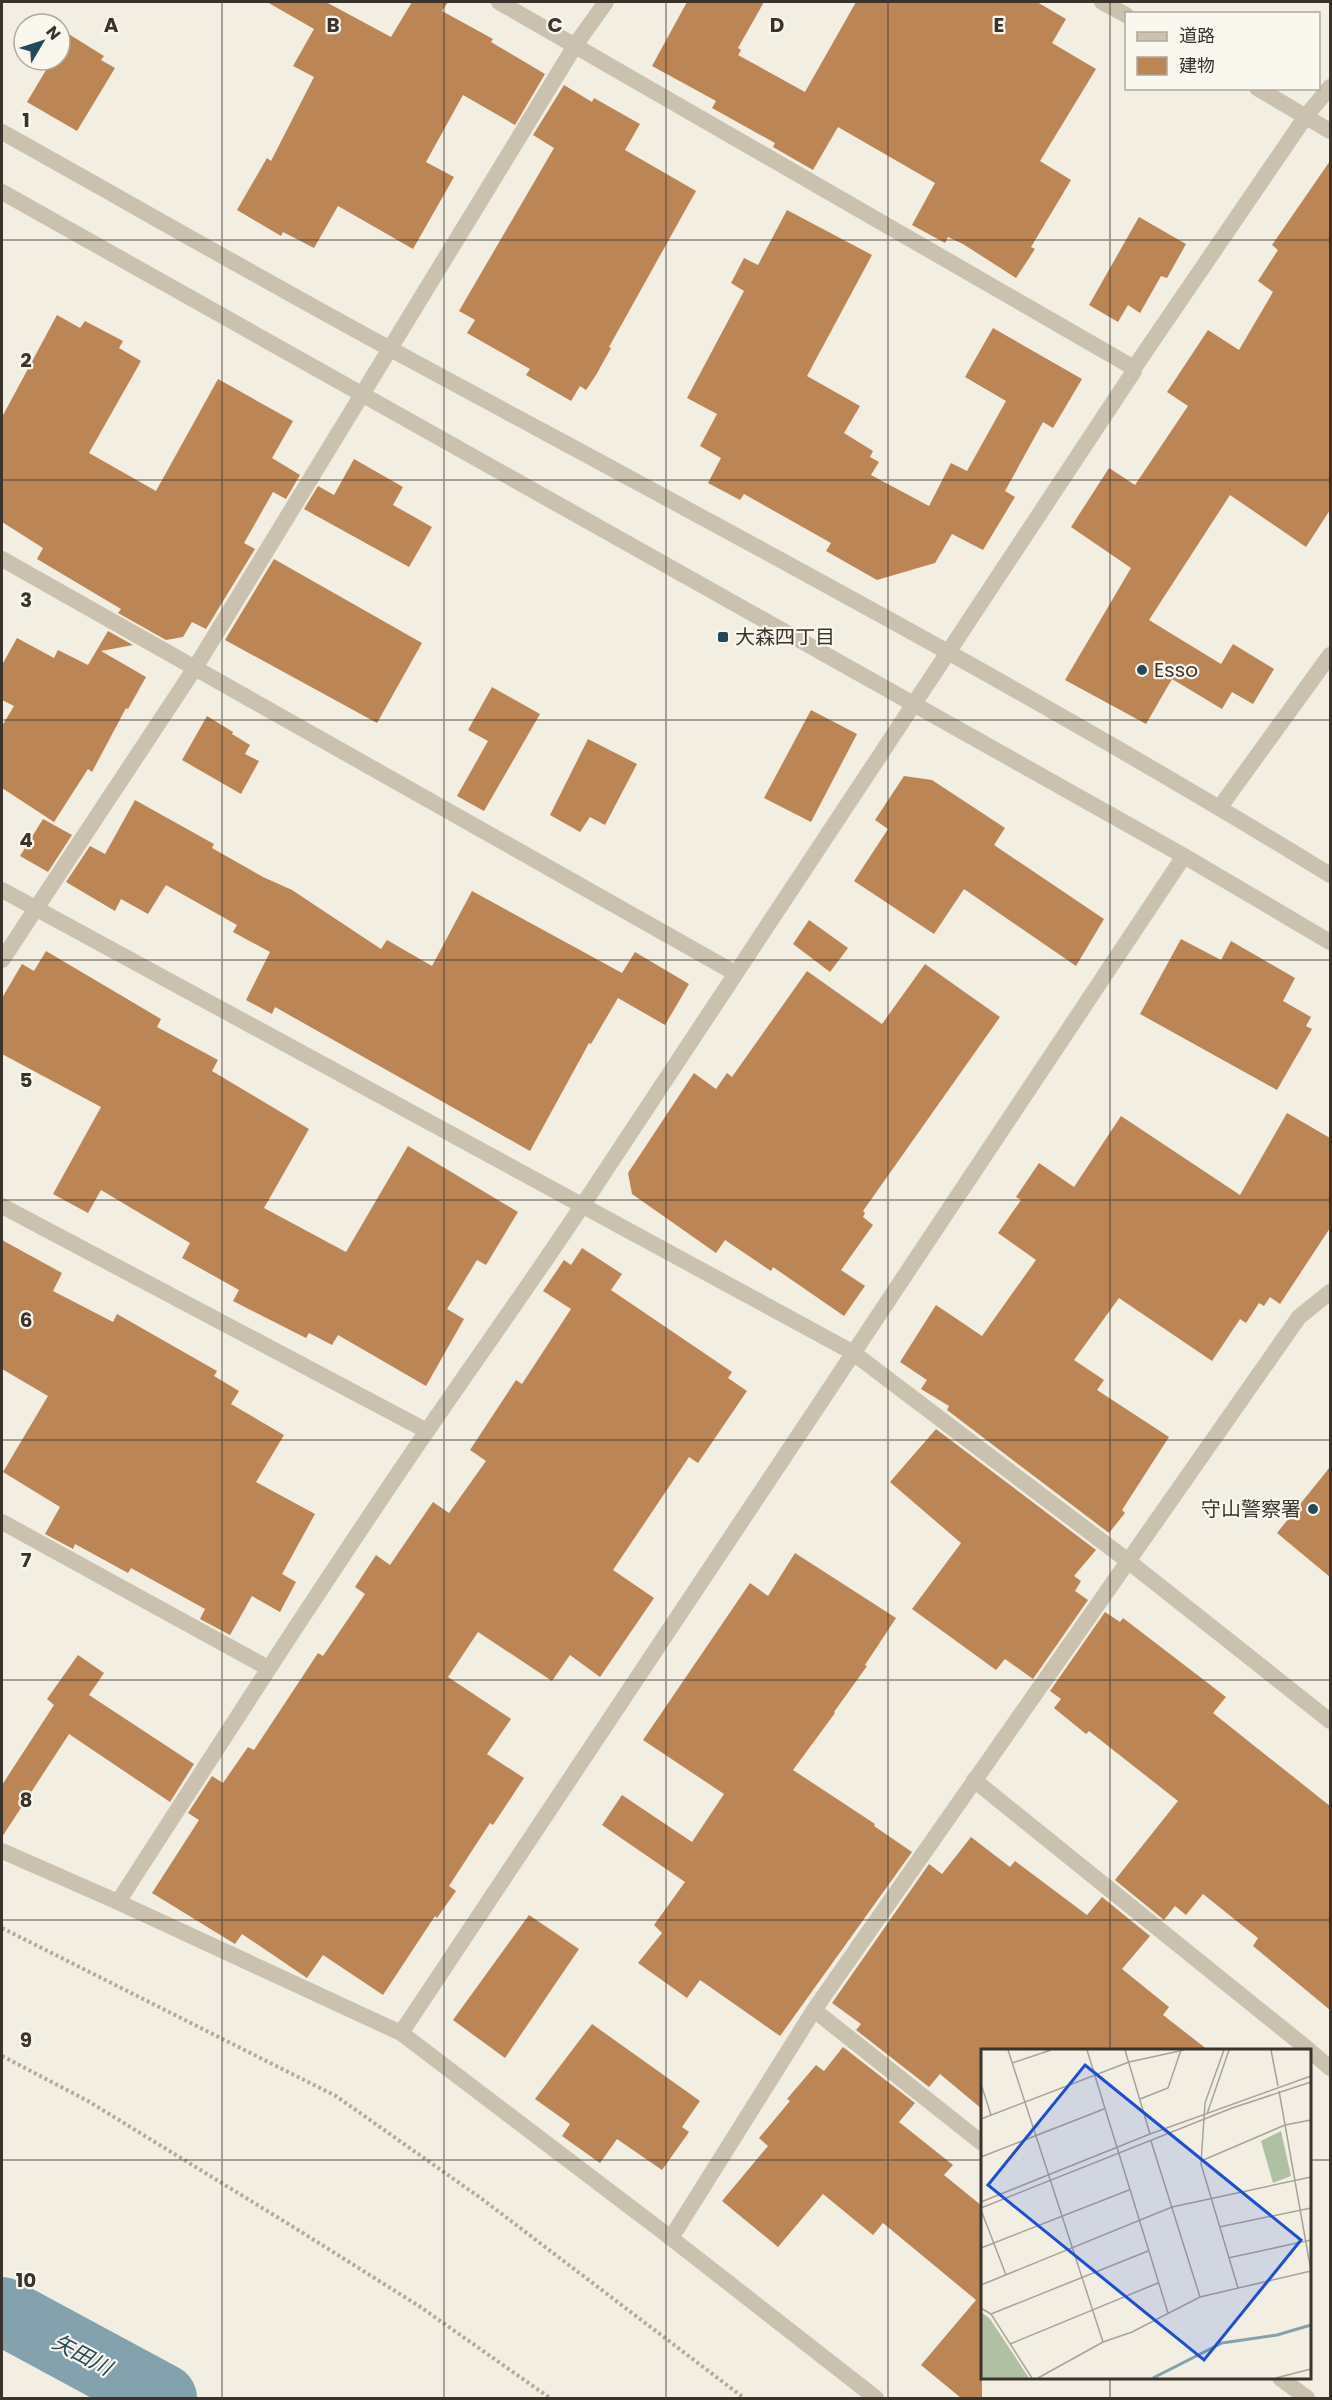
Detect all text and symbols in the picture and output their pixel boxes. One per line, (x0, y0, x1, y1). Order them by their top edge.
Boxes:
text: A (104, 11, 119, 39)
text: B (326, 11, 340, 39)
text: C (547, 11, 563, 39)
text: D (770, 11, 784, 39)
text: E (994, 11, 1004, 39)
north arrow (12, 12, 72, 72)
legend (1125, 12, 1320, 90)
text: N (41, 21, 66, 45)
text: 道路 (1179, 23, 1215, 48)
text: 建物 (1179, 53, 1215, 78)
text: 1 (22, 106, 30, 134)
text: 2 (20, 346, 32, 374)
text: 3 (20, 586, 32, 614)
place label: 大森四丁目 (735, 623, 835, 651)
marker: 大森四丁目 (716, 630, 730, 644)
place label: Esso (1154, 656, 1198, 684)
marker: Esso (1135, 663, 1149, 677)
text: 4 (19, 826, 33, 854)
text: 5 (20, 1066, 33, 1094)
text: 6 (20, 1306, 32, 1334)
place label: 守山警察署 (1201, 1495, 1301, 1523)
marker: 守山警察署 (1306, 1502, 1320, 1516)
text: 7 (21, 1546, 32, 1574)
text: 8 (20, 1786, 32, 1814)
text: 9 (20, 2026, 32, 2054)
inset map (981, 2049, 1311, 2379)
text: 10 (16, 2266, 36, 2294)
water label: 矢田川 (48, 2327, 119, 2383)

